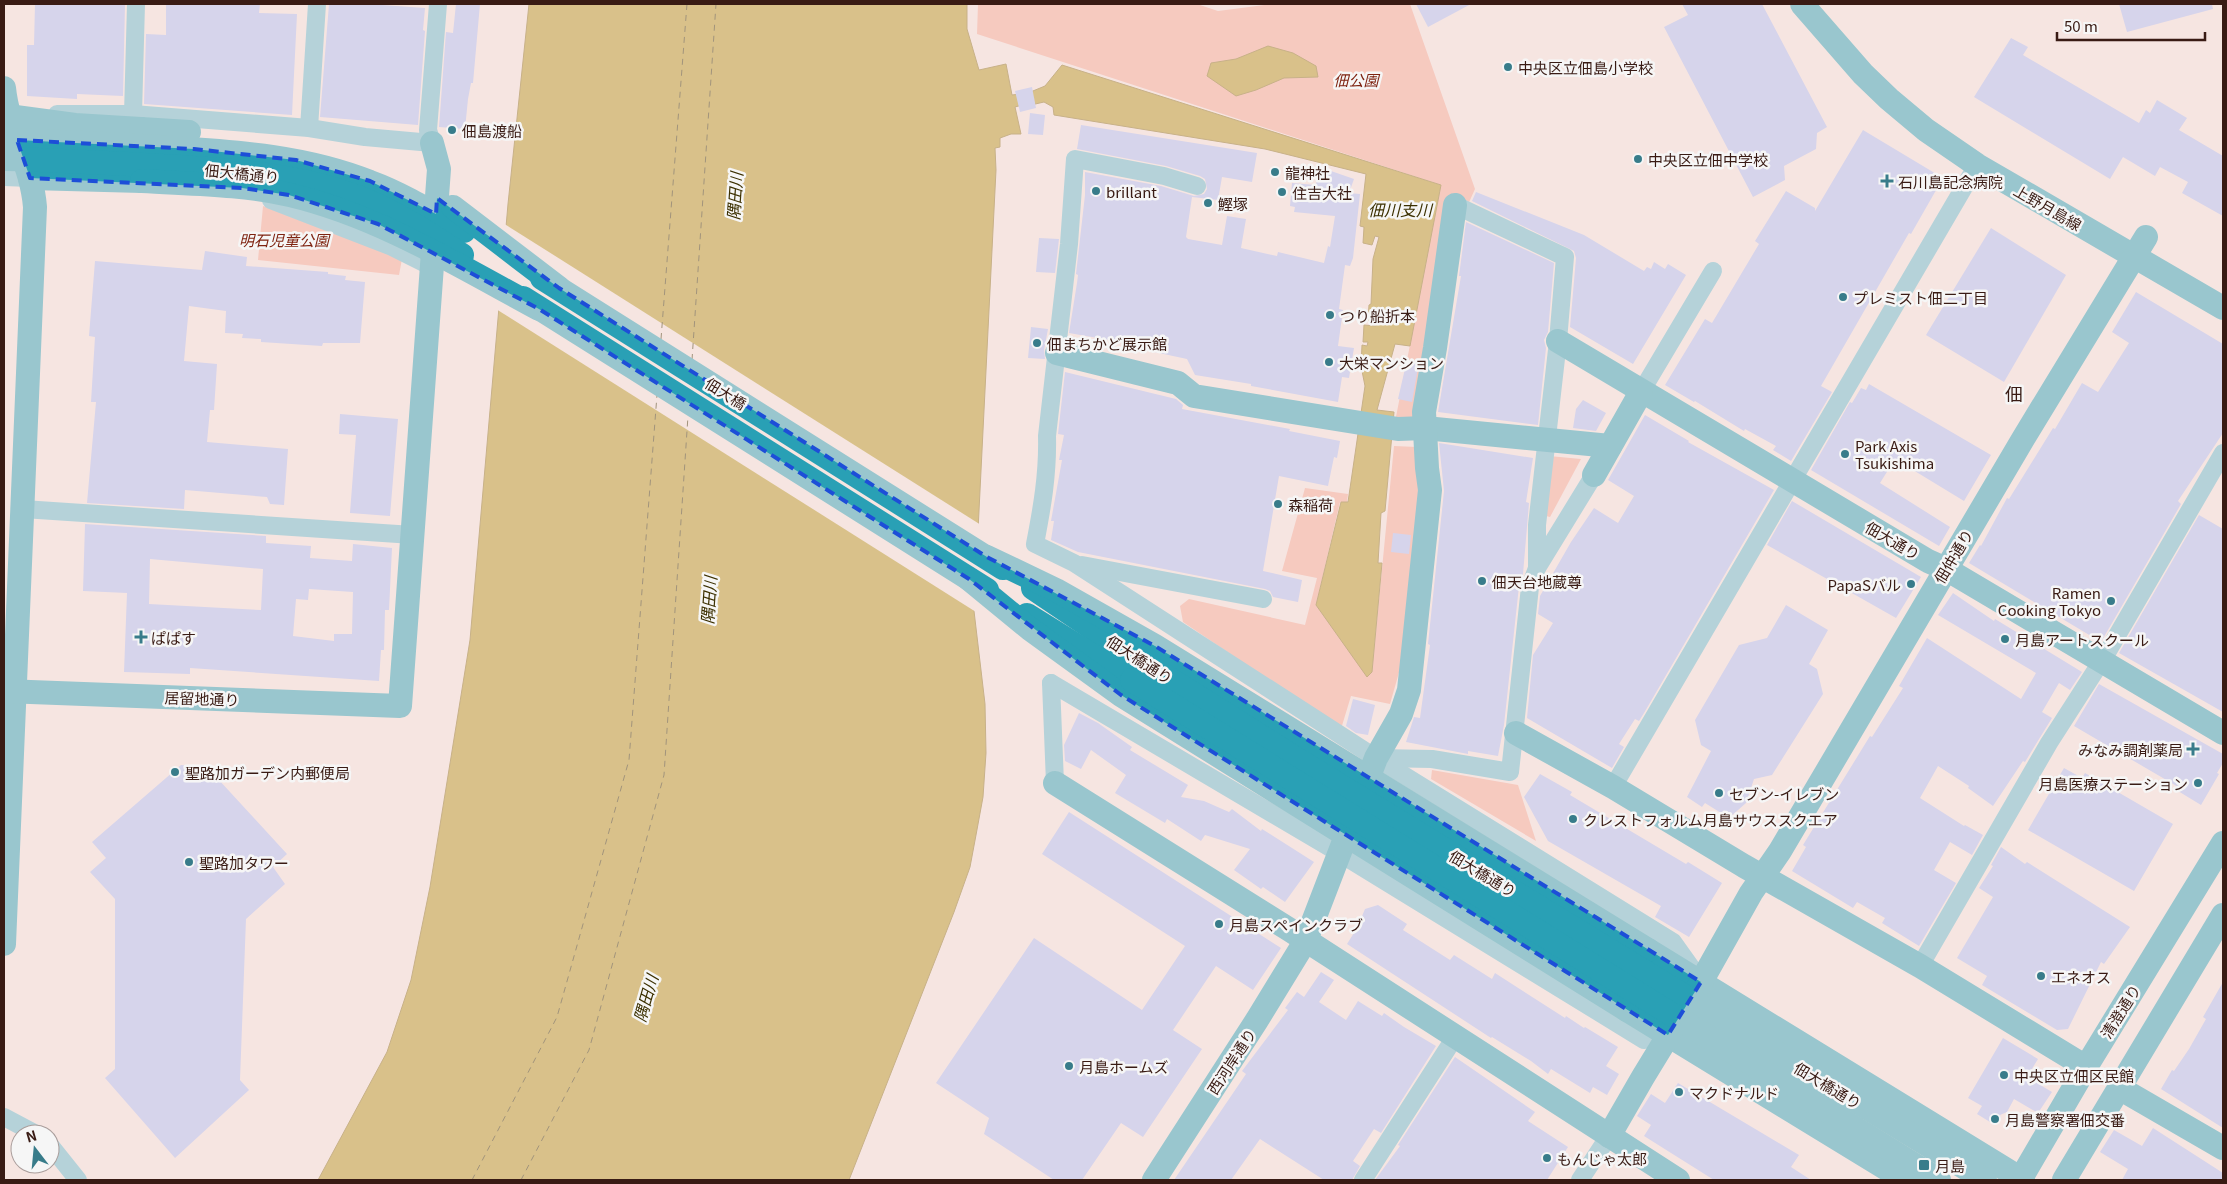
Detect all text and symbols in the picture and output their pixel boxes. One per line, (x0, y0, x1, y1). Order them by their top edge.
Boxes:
scale bar (2057, 10, 2204, 42)
text: 50 m (2064, 15, 2098, 36)
place label: 中央区立佃島小学校 (1518, 57, 1653, 78)
marker: 中央区立佃島小学校 (1502, 61, 1514, 73)
park label: 佃公園 (1333, 69, 1380, 90)
place label: 佃島渡船 (462, 120, 522, 141)
marker: 佃島渡船 (446, 124, 458, 136)
place label: 中央区立佃中学校 (1648, 149, 1768, 170)
marker: 中央区立佃中学校 (1632, 153, 1644, 165)
street label: 佃大橋通り (204, 159, 280, 187)
place label: 龍神社 (1285, 162, 1330, 183)
marker: 龍神社 (1269, 166, 1281, 178)
water label: 隅田川 (720, 169, 748, 221)
place label: 石川島記念病院 (1898, 171, 2003, 192)
marker: 石川島記念病院 (1880, 174, 1894, 188)
street label: 上野月島線 (2010, 179, 2086, 235)
place label: brillant (1106, 181, 1157, 202)
place label: 住吉大社 (1292, 182, 1352, 203)
marker: brillant (1090, 185, 1102, 197)
marker: 住吉大社 (1276, 186, 1288, 198)
place label: 鰹塚 (1218, 193, 1248, 214)
marker: 鰹塚 (1202, 197, 1214, 209)
water label: 佃川支川 (1368, 197, 1434, 221)
park label: 明石児童公園 (239, 229, 331, 250)
place label: プレミスト佃二丁目 (1853, 287, 1988, 308)
marker: プレミスト佃二丁目 (1837, 291, 1849, 303)
place label: つり船折本 (1340, 305, 1415, 326)
marker: つり船折本 (1324, 309, 1336, 321)
place label: 佃まちかど展示館 (1047, 333, 1167, 354)
marker: 佃まちかど展示館 (1031, 337, 1043, 349)
place label: 大栄マンション (1339, 352, 1444, 373)
marker: 大栄マンション (1323, 356, 1335, 368)
street label: 佃大橋 (701, 372, 751, 414)
district label: 佃 (2005, 380, 2023, 406)
place label: Park Axis Tsukishima (1855, 435, 1934, 473)
marker: Park Axis Tsukishima (1839, 448, 1851, 460)
place label: 森稲荷 (1288, 494, 1333, 515)
marker: 森稲荷 (1272, 498, 1284, 510)
street label: 佃大通り (1862, 516, 1924, 564)
street label: 佃仲通り (1929, 525, 1977, 587)
place label: 佃天台地蔵尊 (1492, 571, 1582, 592)
water label: 隅田川 (694, 573, 722, 625)
place label: PapaSバル (1827, 574, 1901, 595)
marker: 佃天台地蔵尊 (1476, 575, 1488, 587)
marker: PapaSバル (1905, 578, 1917, 590)
place label: Ramen Cooking Tokyo (1998, 582, 2101, 620)
marker: Ramen Cooking Tokyo (2105, 595, 2117, 607)
place label: ぱぱす (151, 627, 196, 648)
place label: 月島アートスクール (2015, 629, 2149, 650)
street label: 佃大橋通り (1103, 630, 1177, 688)
marker: ぱぱす (135, 631, 147, 643)
marker: 月島アートスクール (1999, 633, 2011, 645)
street label: 居留地通り (164, 686, 240, 710)
place label: みなみ調剤薬局 (2078, 739, 2183, 760)
marker: みなみ調剤薬局 (2187, 743, 2199, 755)
place label: 聖路加ガーデン内郵便局 (185, 762, 350, 783)
marker: 聖路加ガーデン内郵便局 (169, 766, 181, 778)
place label: 月島医療ステーション (2038, 773, 2188, 794)
marker: 月島医療ステーション (2192, 777, 2204, 789)
place label: セブン-イレブン (1729, 783, 1839, 804)
marker: セブン-イレブン (1713, 787, 1725, 799)
place label: クレストフォルム月島サウススクエア (1583, 809, 1838, 830)
marker: クレストフォルム月島サウススクエア (1567, 813, 1579, 825)
street label: 佃大橋通り (1445, 845, 1521, 901)
place label: 聖路加タワー (199, 852, 289, 873)
marker: 聖路加タワー (183, 856, 195, 868)
place label: 月島スペインクラブ (1229, 914, 1363, 935)
marker: 月島スペインクラブ (1213, 918, 1225, 930)
place label: エネオス (2051, 966, 2111, 987)
water label: 隅田川 (627, 970, 664, 1024)
marker: エネオス (2035, 970, 2047, 982)
street label: 清澄通り (2095, 980, 2145, 1042)
street label: 西河岸通り (1202, 1024, 1260, 1098)
place label: 月島ホームズ (1079, 1056, 1169, 1077)
street label: 佃大橋通り (1790, 1057, 1866, 1113)
marker: 月島ホームズ (1063, 1060, 1075, 1072)
place label: 中央区立佃区民館 (2014, 1065, 2134, 1086)
marker: 中央区立佃区民館 (1998, 1069, 2010, 1081)
place label: マクドナルド (1689, 1082, 1779, 1103)
marker: マクドナルド (1673, 1086, 1685, 1098)
place label: 月島警察署佃交番 (2005, 1109, 2125, 1130)
marker: 月島警察署佃交番 (1989, 1113, 2001, 1125)
north arrow (10, 1124, 60, 1174)
text: N (23, 1124, 39, 1147)
place label: もんじゃ太郎 (1557, 1148, 1647, 1169)
marker: もんじゃ太郎 (1541, 1152, 1553, 1164)
place label: 月島 (1935, 1155, 1965, 1176)
marker: 月島 (1917, 1158, 1931, 1172)

